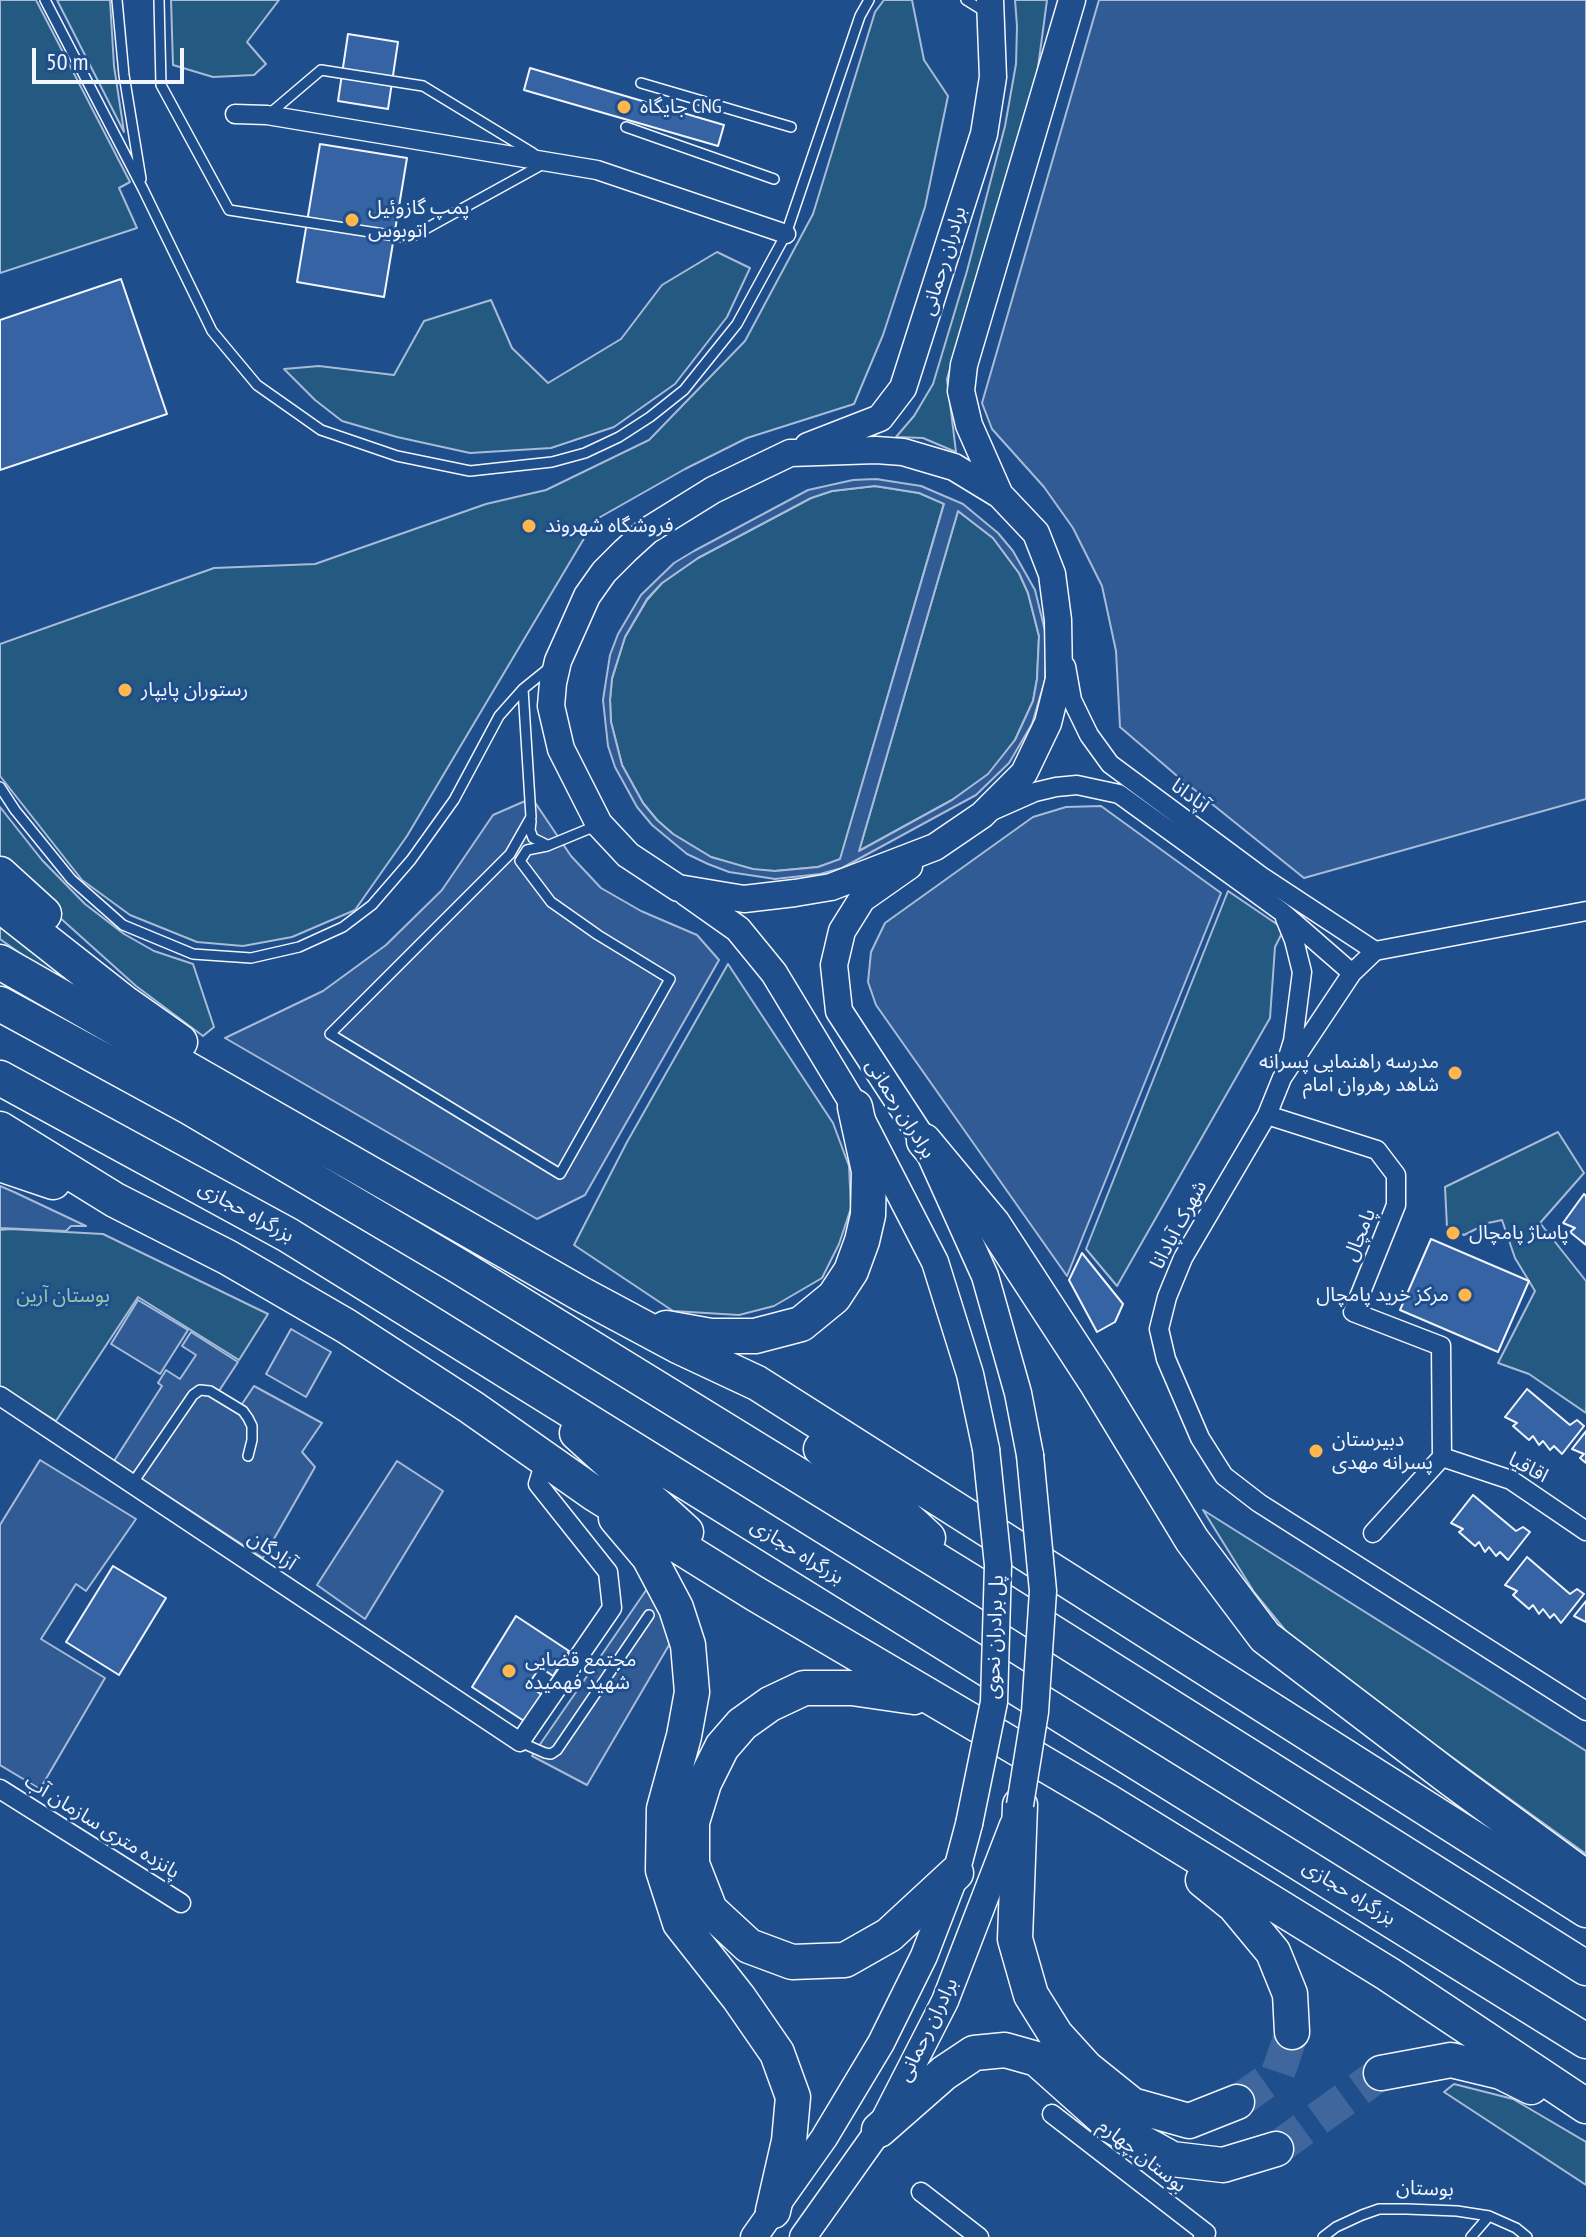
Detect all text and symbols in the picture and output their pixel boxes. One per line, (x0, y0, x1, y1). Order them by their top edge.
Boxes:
scale bar (36, 32, 188, 82)
text: 50 m (46, 46, 88, 77)
place label: جایگاه CNG (640, 95, 722, 119)
marker: جایگاه CNG (615, 98, 633, 116)
place label: پمپ گازوئیل اتوبوس (368, 196, 469, 243)
street label: برادران رحمانی (916, 204, 972, 318)
marker: پمپ گازوئیل اتوبوس (343, 211, 361, 229)
place label: فروشگاه شهروند (545, 514, 673, 538)
marker: فروشگاه شهروند (520, 517, 538, 535)
place label: رستوران پایپار (141, 678, 248, 702)
marker: رستوران پایپار (116, 681, 134, 699)
street label: آپادانا (1166, 774, 1214, 818)
place label: مدرسه راهنمایی پسرانه شاهد رهروان امام (1259, 1050, 1439, 1097)
street label: برادران رحمانی (860, 1055, 940, 1163)
marker: مدرسه راهنمایی پسرانه شاهد رهروان امام (1446, 1064, 1464, 1082)
street label: بزرگراه حجازی (194, 1176, 298, 1248)
street label: شهرک آپادانا (1146, 1177, 1212, 1273)
street label: پامچال (1339, 1205, 1381, 1265)
place label: پاساژ پامچال (1469, 1221, 1569, 1245)
marker: پاساژ پامچال (1444, 1224, 1462, 1242)
place label: مرکز خرید پامچال (1316, 1283, 1449, 1307)
park label: بوستان آرین (16, 1284, 110, 1308)
marker: مرکز خرید پامچال (1456, 1286, 1474, 1304)
place label: دبیرستان پسرانه مهدی (1332, 1428, 1433, 1475)
marker: دبیرستان پسرانه مهدی (1307, 1442, 1325, 1460)
street label: اقاقیا (1504, 1448, 1552, 1488)
street label: بزرگراه حجازی (746, 1514, 848, 1590)
street label: آزادگان (243, 1526, 301, 1576)
street label: پل برادران نحوی (981, 1575, 1009, 1699)
place label: مجتمع قضایی شهید فهمیده (525, 1648, 637, 1695)
marker: مجتمع قضایی شهید فهمیده (500, 1662, 518, 1680)
street label: پانزده متری سازمان آب (20, 1770, 184, 1884)
street label: بزرگراه حجازی (1298, 1855, 1400, 1931)
street label: برادران رحمانی (893, 1974, 963, 2086)
street label: بوستان چهارم (1093, 2114, 1191, 2198)
street label: بوستان (1396, 2176, 1454, 2202)

